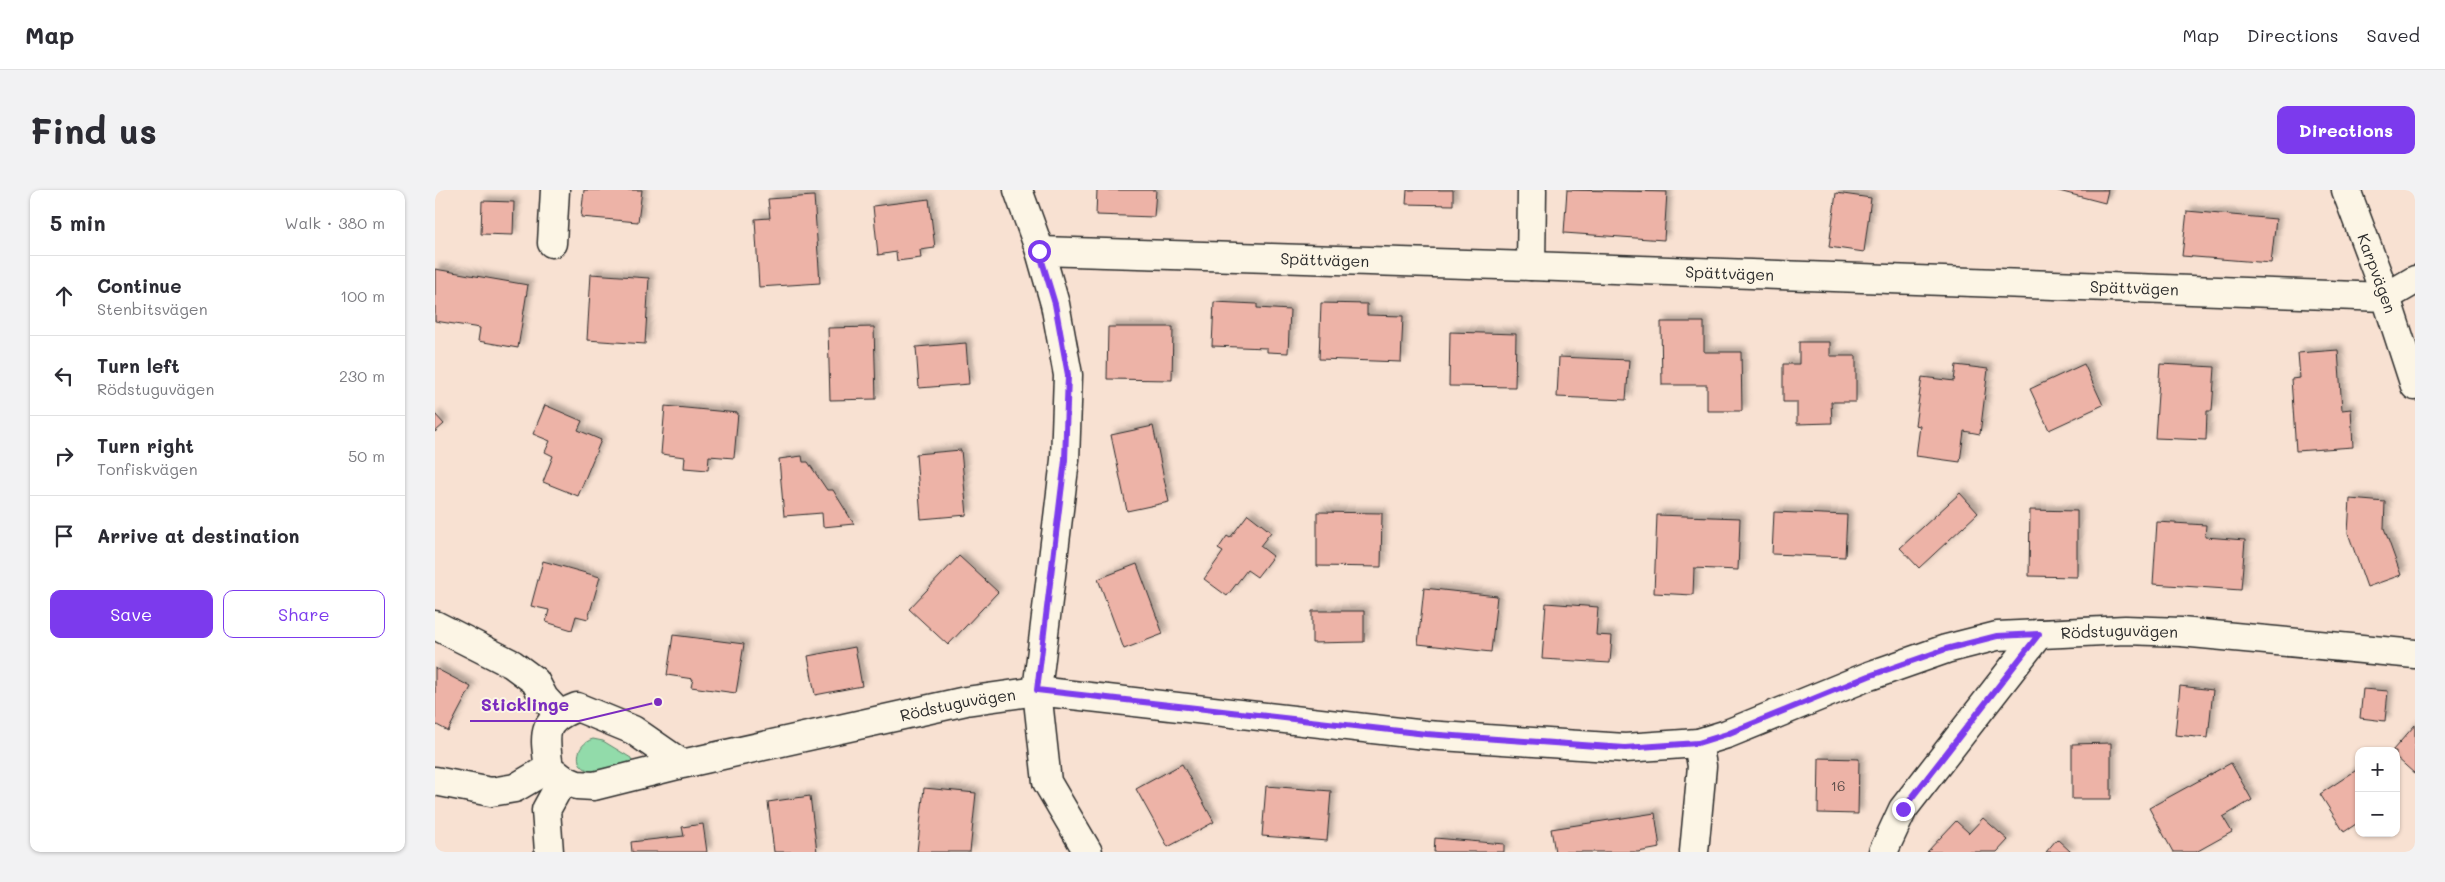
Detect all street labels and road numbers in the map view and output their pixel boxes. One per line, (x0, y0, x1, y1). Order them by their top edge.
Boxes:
street label: Karpvägen (2353, 230, 2402, 316)
street label: Spättvägen (1280, 247, 1370, 271)
street label: Spättvägen (1685, 261, 1774, 285)
street label: Spättvägen (2090, 275, 2179, 299)
street label: Rödstuguvägen (2060, 619, 2178, 643)
street label: Rödstuguvägen (898, 683, 1017, 725)

